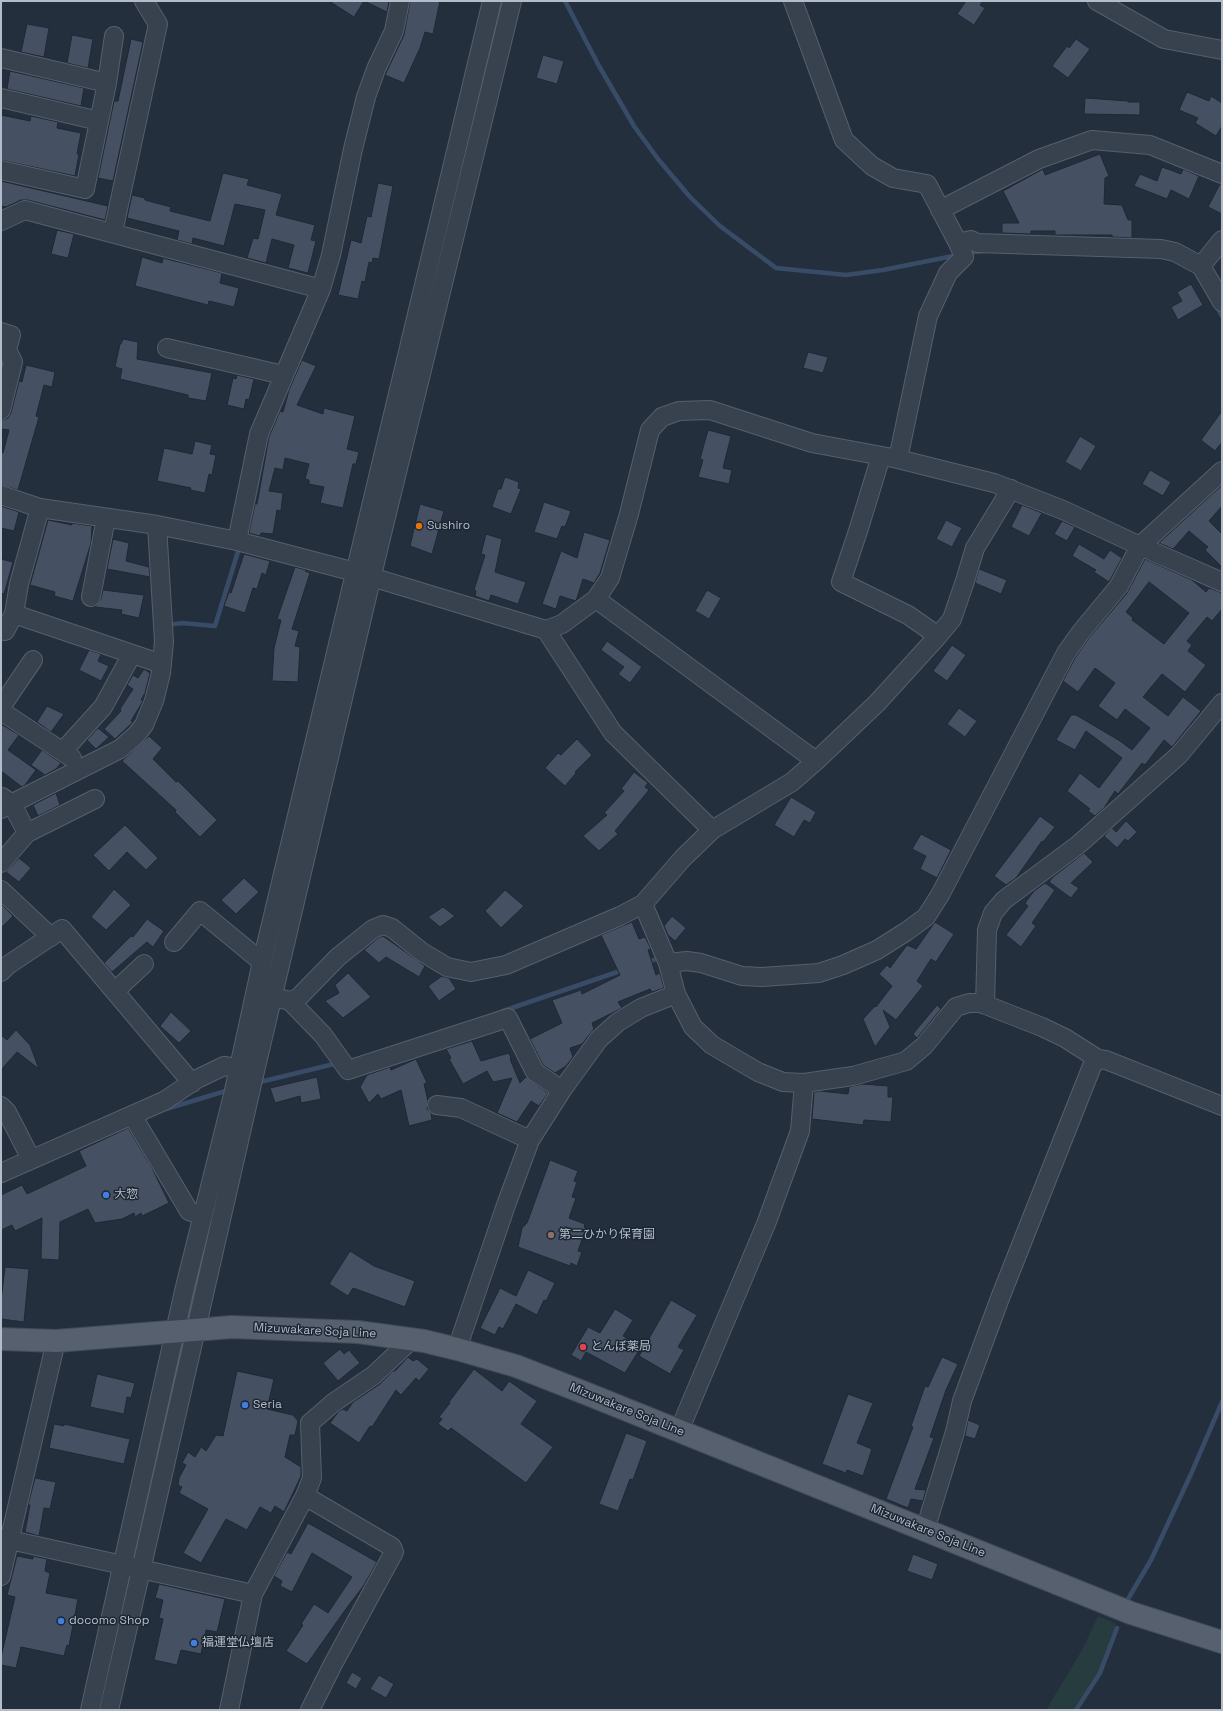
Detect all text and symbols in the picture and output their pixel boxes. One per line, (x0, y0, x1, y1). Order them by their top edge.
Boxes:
place label: Sushiro (427, 519, 470, 533)
marker: Sushiro (414, 521, 424, 531)
place label: 大惣 (114, 1188, 138, 1202)
marker: 大惣 (101, 1190, 111, 1200)
place label: 第二ひかり保育園 (559, 1228, 655, 1242)
marker: 第二ひかり保育園 (546, 1230, 556, 1240)
street label: Mizuwakare Soja Line (253, 1321, 377, 1341)
place label: とんぼ薬局 (591, 1340, 651, 1354)
marker: とんぼ薬局 (578, 1342, 588, 1352)
street label: Mizuwakare Soja Line (567, 1380, 687, 1440)
place label: Seria (253, 1398, 282, 1412)
marker: Seria (240, 1400, 250, 1410)
street label: Mizuwakare Soja Line (868, 1501, 988, 1561)
place label: docomo Shop (69, 1614, 149, 1628)
marker: docomo Shop (56, 1616, 66, 1626)
place label: 福運堂仏壇店 (202, 1636, 274, 1650)
marker: 福運堂仏壇店 (189, 1638, 199, 1648)

